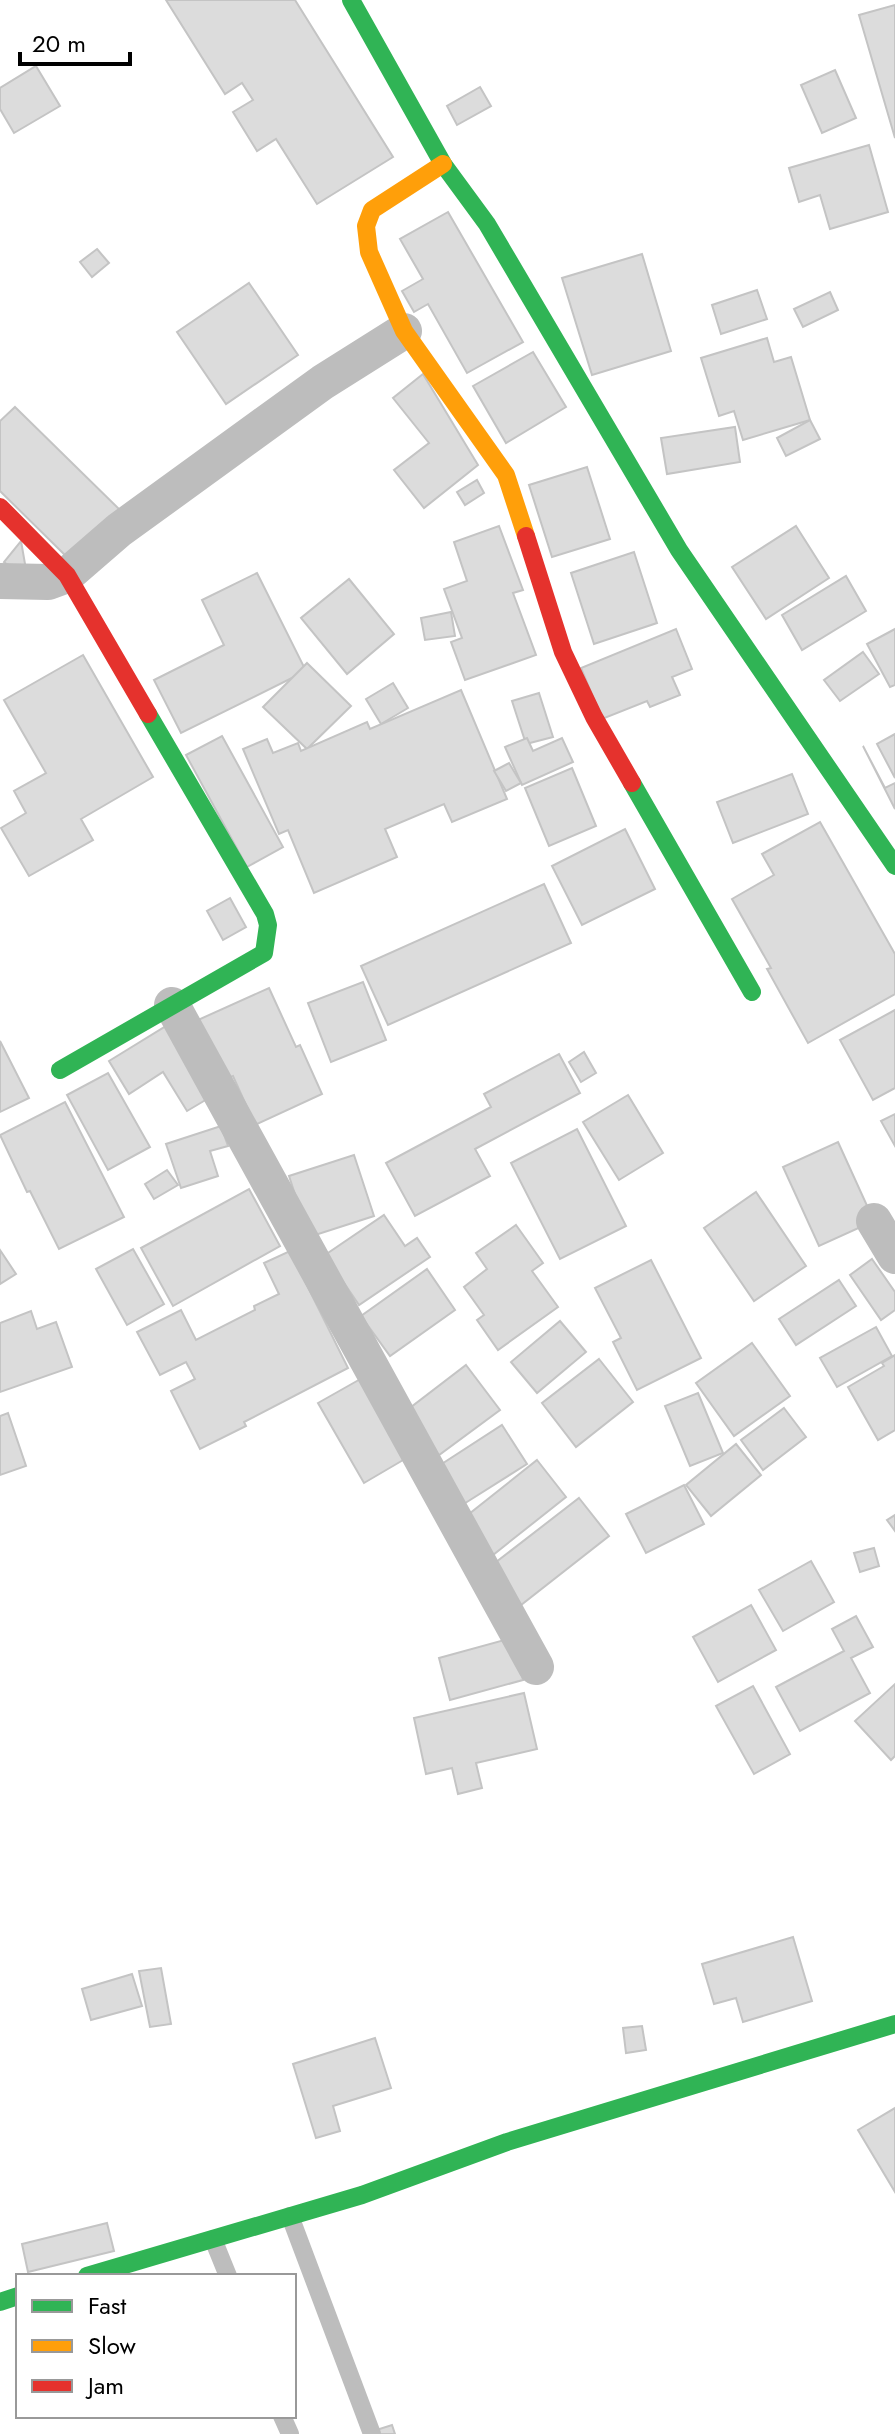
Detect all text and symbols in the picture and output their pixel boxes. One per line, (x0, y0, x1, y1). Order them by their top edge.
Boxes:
scale bar (20, 16, 130, 66)
text: 20 m (32, 26, 86, 61)
legend (16, 2274, 296, 2418)
text: Fast (88, 2288, 126, 2323)
text: Slow (88, 2328, 136, 2363)
text: Jam (85, 2368, 124, 2403)

